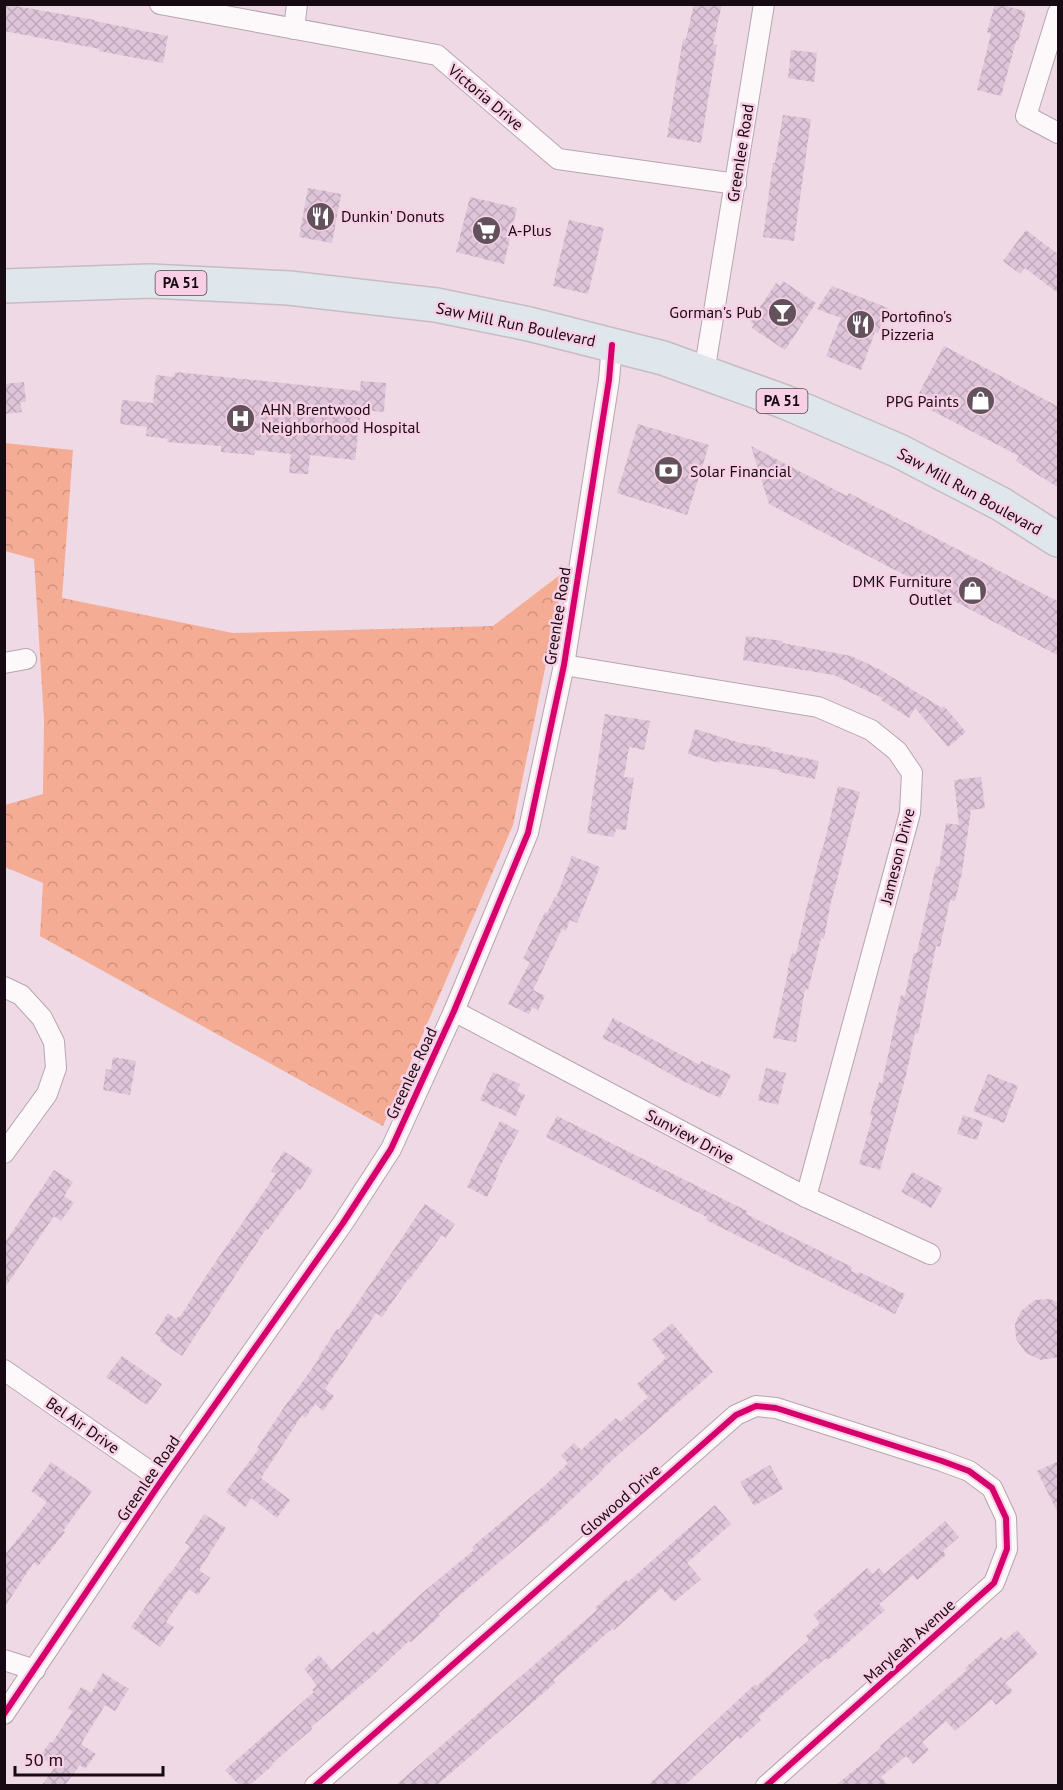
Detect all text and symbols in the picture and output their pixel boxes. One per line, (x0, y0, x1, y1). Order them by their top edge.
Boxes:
street label: Victoria Drive (443, 59, 528, 134)
street label: Greenlee Road (722, 103, 758, 203)
restaurant icon: Dunkin' Donuts (304, 200, 336, 232)
place label: Dunkin' Donuts (341, 206, 445, 226)
supermarket icon: A-Plus (471, 214, 503, 246)
place label: A-Plus (508, 220, 552, 240)
road number: PA 51 (156, 271, 207, 295)
bar icon: Gorman's Pub (767, 296, 799, 328)
street label: Saw Mill Run Boulevard (435, 297, 597, 351)
place label: Gorman's Pub (669, 302, 762, 322)
place label: Portofino's Pizzeria (881, 306, 952, 344)
restaurant icon: Portofino's Pizzeria (844, 309, 876, 341)
shop icon: PPG Paints (964, 385, 996, 417)
road number: PA 51 (756, 389, 808, 413)
place label: PPG Paints (886, 391, 959, 411)
place label: AHN Brentwood Neighborhood Hospital (261, 399, 420, 437)
hospital icon: AHN Brentwood Neighborhood Hospital (224, 402, 256, 434)
street label: Saw Mill Run Boulevard (894, 443, 1046, 539)
bank icon: Solar Financial (653, 455, 685, 487)
place label: Solar Financial (690, 461, 792, 481)
street label: Greenlee Road (539, 566, 575, 666)
place label: DMK Furniture Outlet (852, 571, 953, 609)
shop icon: DMK Furniture Outlet (957, 574, 989, 606)
street label: Jameson Drive (875, 806, 919, 907)
street label: Greenlee Road (381, 1024, 441, 1122)
street label: Sunview Drive (642, 1104, 738, 1168)
street label: Bel Air Drive (42, 1392, 124, 1458)
street label: Greenlee Road (112, 1431, 184, 1525)
street label: Glowood Drive (576, 1460, 664, 1540)
street label: Maryleah Avenue (859, 1595, 959, 1687)
scale bar (15, 1739, 164, 1777)
text: 50 m (24, 1748, 63, 1771)

